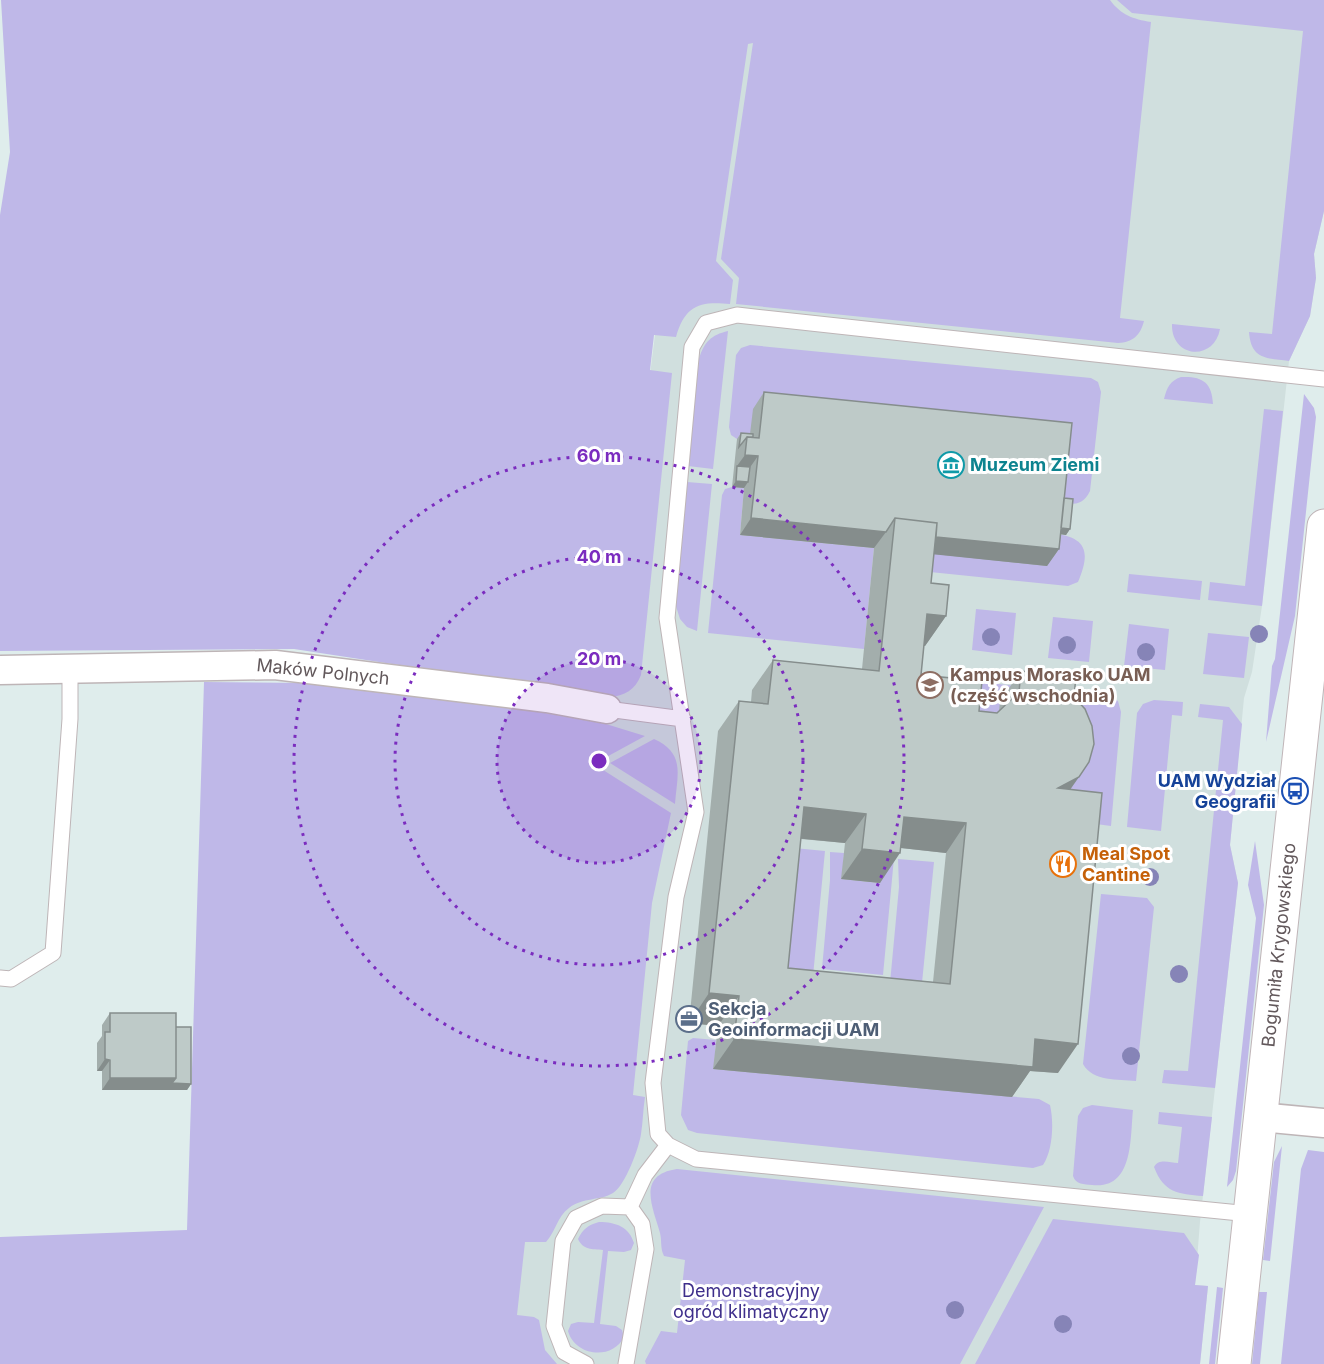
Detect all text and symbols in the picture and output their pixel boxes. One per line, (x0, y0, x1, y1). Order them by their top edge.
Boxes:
text: 60 m (577, 445, 621, 466)
museum icon: Muzeum Ziemi (936, 450, 966, 480)
place label: Muzeum Ziemi (970, 454, 1099, 475)
text: 40 m (577, 546, 622, 567)
text: 20 m (577, 648, 621, 669)
street label: Maków Polnych (255, 654, 391, 689)
place label: Kampus Morasko UAM (część wschodnia) (950, 664, 1151, 706)
school or university icon: Kampus Morasko UAM (część wschodnia) (915, 670, 945, 700)
centre of rings (589, 751, 609, 771)
place label: UAM Wydział Geografii (1158, 770, 1277, 812)
bus stop icon: UAM Wydział Geografii (1280, 776, 1310, 806)
street label: Bogumiła Krygowskiego (1257, 842, 1300, 1048)
place label: Meal Spot Cantine (1082, 843, 1170, 885)
restaurant icon: Meal Spot Cantine (1048, 849, 1078, 879)
place label: Sekcja Geoinformacji UAM (708, 998, 879, 1040)
office icon: Sekcja Geoinformacji UAM (674, 1004, 704, 1034)
park label: Demonstracyjny ogród klimatyczny (673, 1280, 829, 1322)

